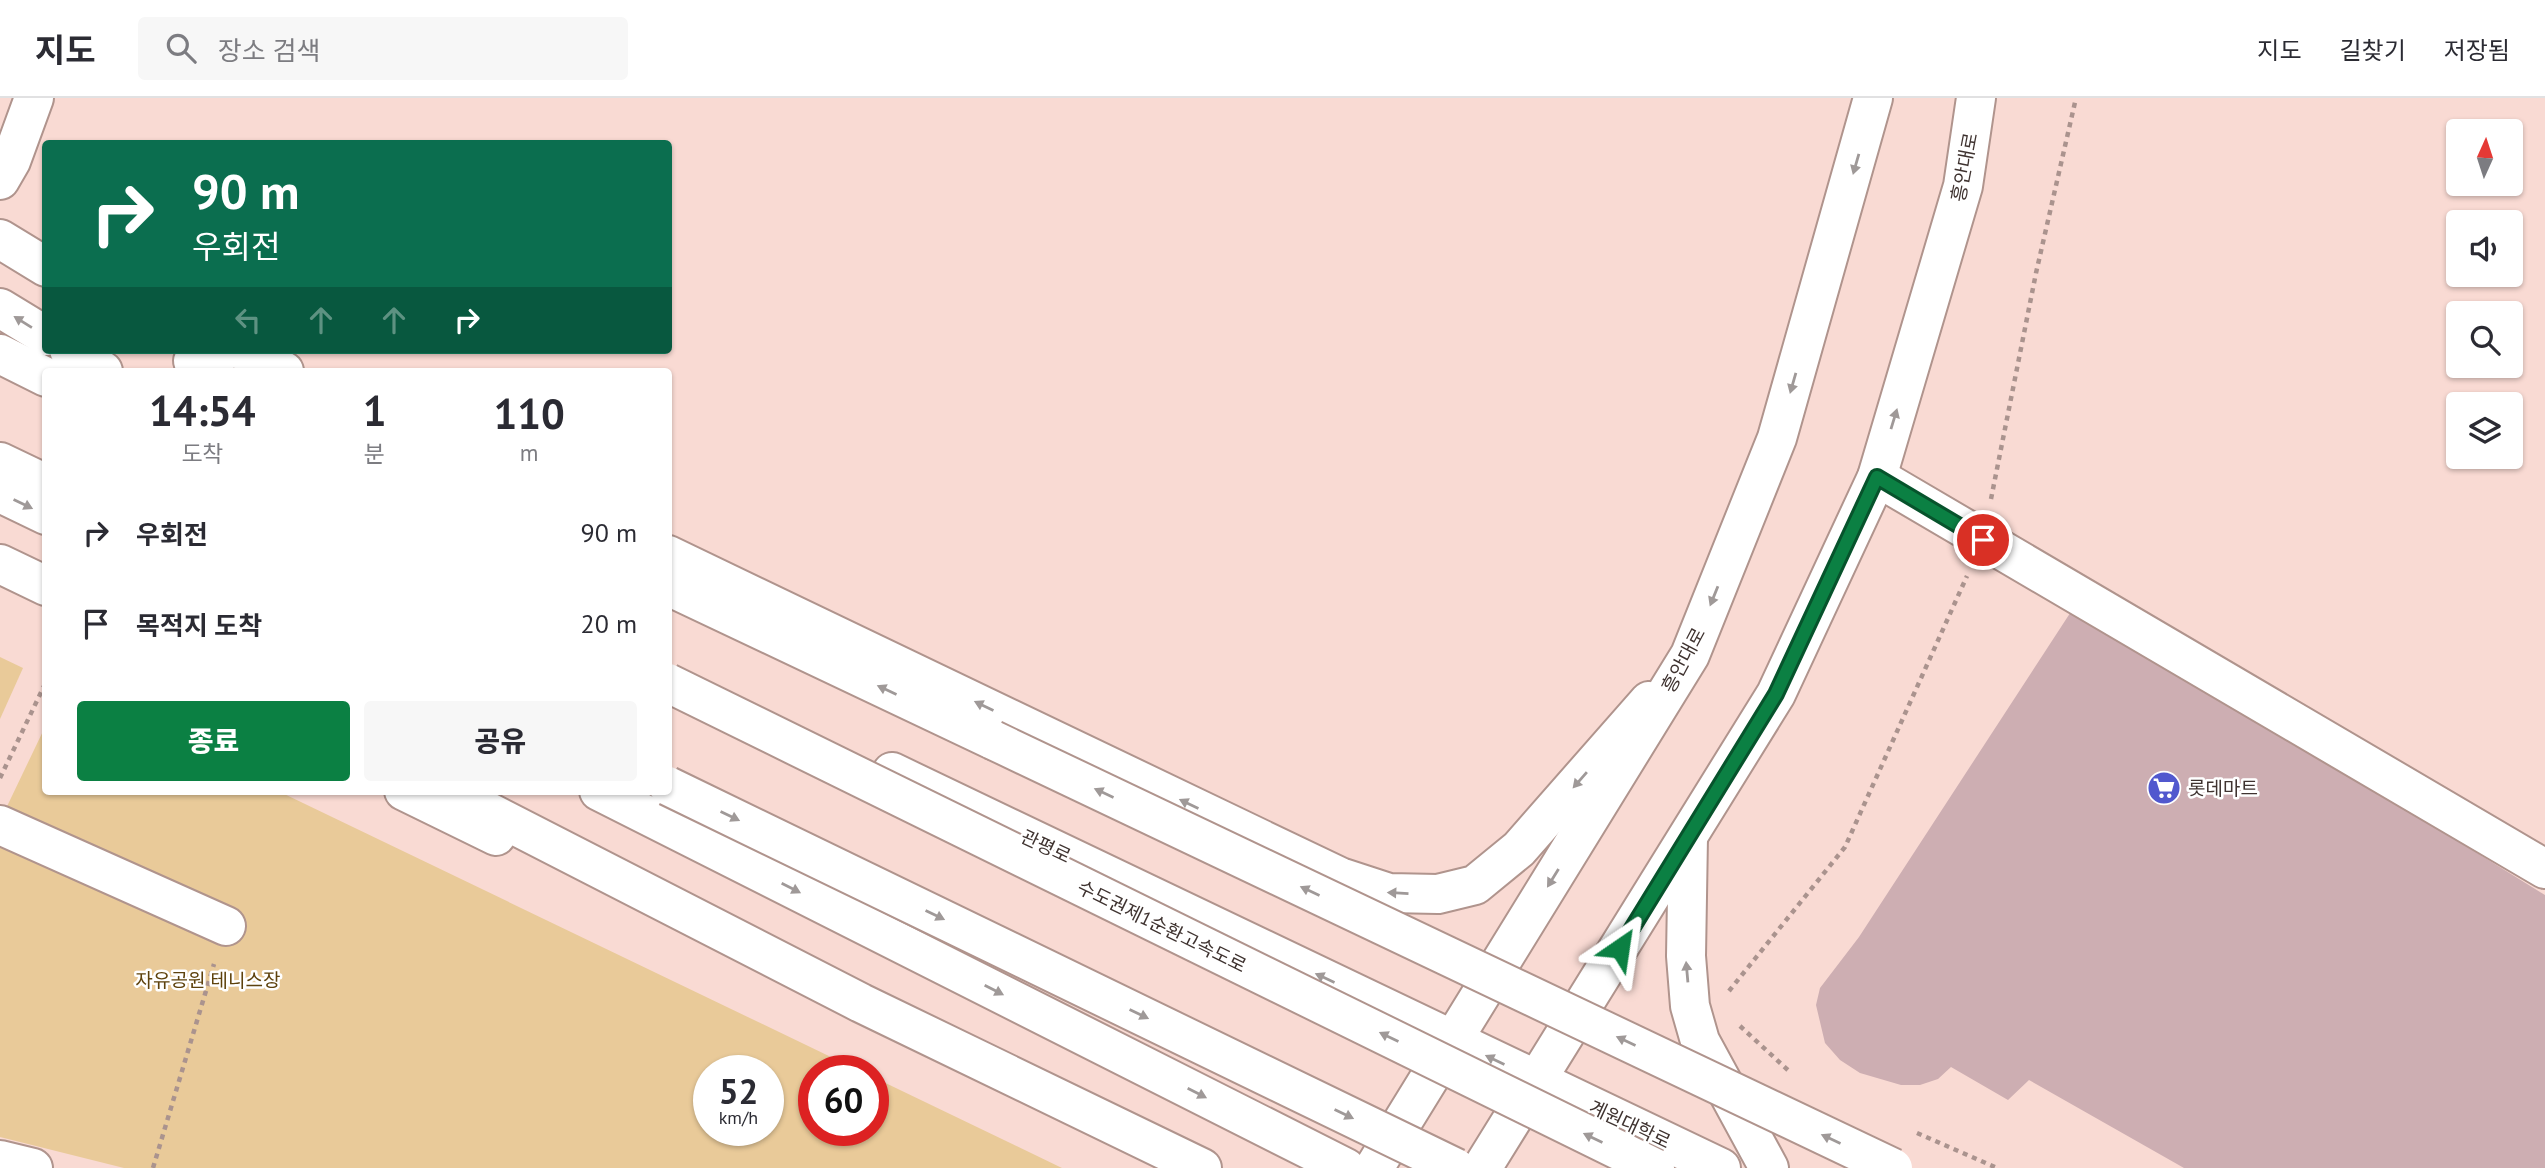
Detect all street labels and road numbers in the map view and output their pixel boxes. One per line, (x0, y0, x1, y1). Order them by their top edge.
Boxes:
street label: 흥안대로 (1946, 130, 1982, 204)
street label: 흥안대로 (1656, 623, 1710, 697)
street label: 관평로 (1017, 824, 1075, 868)
street label: 수도권제1순환고속도로 (1074, 875, 1250, 977)
street label: 계원대학로 (1585, 1095, 1675, 1153)

